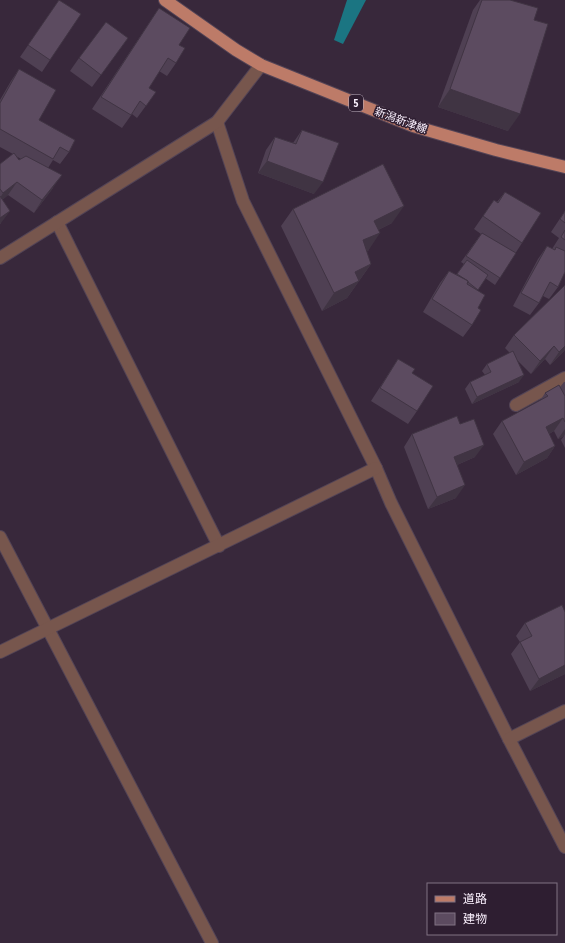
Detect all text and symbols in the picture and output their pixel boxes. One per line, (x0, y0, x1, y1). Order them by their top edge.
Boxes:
road number: 5 (349, 95, 363, 111)
street label: 新潟新津線 (373, 105, 429, 136)
legend (427, 883, 557, 935)
text: 道路 (463, 892, 487, 906)
text: 建物 (463, 912, 487, 926)

